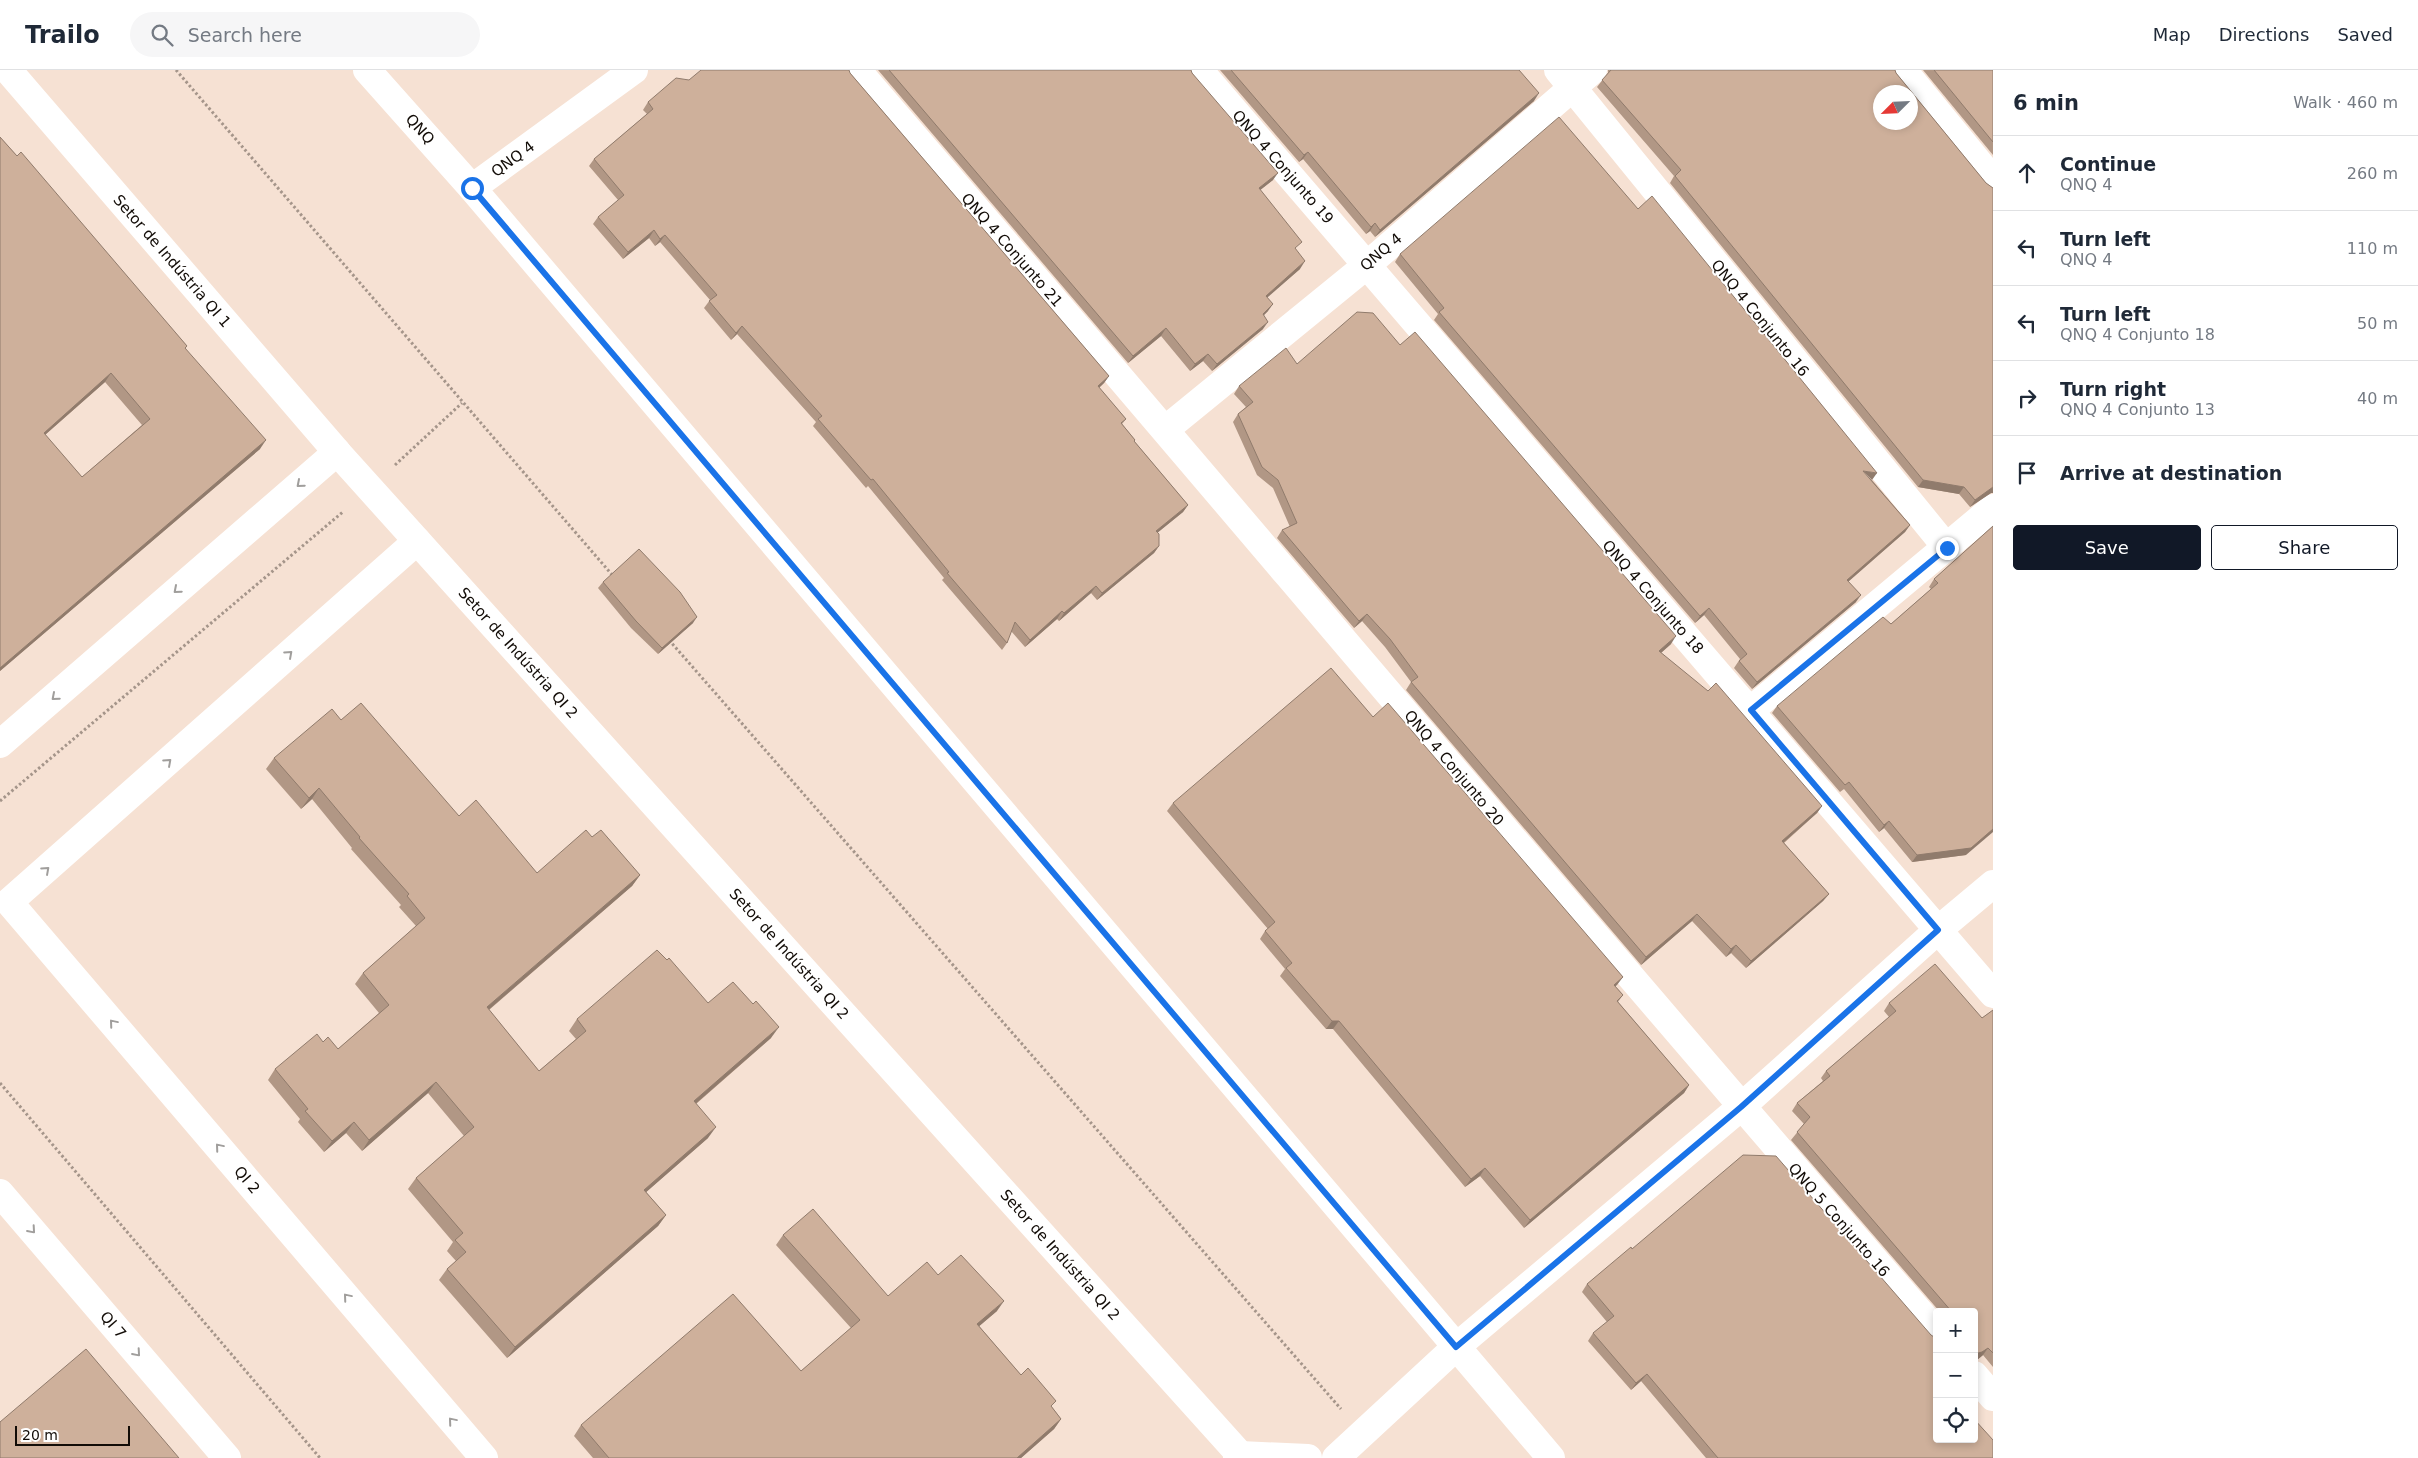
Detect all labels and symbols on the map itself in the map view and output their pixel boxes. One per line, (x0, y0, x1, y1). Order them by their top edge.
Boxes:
north arrow (1873, 85, 1918, 130)
street label: QNQ 4 Conjunto 19 (1229, 106, 1337, 228)
street label: QNQ (402, 110, 438, 148)
street label: QNQ 4 (488, 137, 538, 181)
route start (461, 177, 484, 200)
street label: QNQ 4 Conjunto 21 (958, 189, 1066, 311)
street label: Setor de Indústria QI 1 (110, 191, 234, 331)
street label: QNQ 4 (1356, 229, 1406, 275)
street label: QNQ 4 Conjunto 16 (1707, 256, 1813, 380)
one-way arrow (297, 478, 306, 487)
street label: QNQ 4 Conjunto 18 (1599, 536, 1707, 658)
route end (1936, 537, 1959, 560)
street label: Setor de Indústria QI 2 (455, 584, 581, 722)
one-way arrow (174, 585, 183, 594)
one-way arrow (284, 651, 293, 660)
one-way arrow (51, 691, 60, 700)
street label: QNQ 4 Conjunto 20 (1400, 707, 1508, 829)
one-way arrow (162, 759, 171, 768)
one-way arrow (40, 866, 49, 875)
street label: Setor de Indústria QI 2 (726, 885, 852, 1023)
one-way arrow (110, 1020, 119, 1029)
one-way arrow (216, 1144, 224, 1153)
street label: QNQ 5 Conjunto 16 (1785, 1159, 1893, 1281)
street label: QI 2 (230, 1163, 264, 1197)
street label: Setor de Indústria QI 2 (997, 1186, 1123, 1324)
one-way arrow (26, 1224, 35, 1233)
one-way arrow (344, 1294, 353, 1303)
street label: QI 7 (96, 1308, 130, 1342)
one-way arrow (132, 1348, 141, 1357)
one-way arrow (450, 1418, 458, 1427)
scale bar (15, 1423, 130, 1446)

